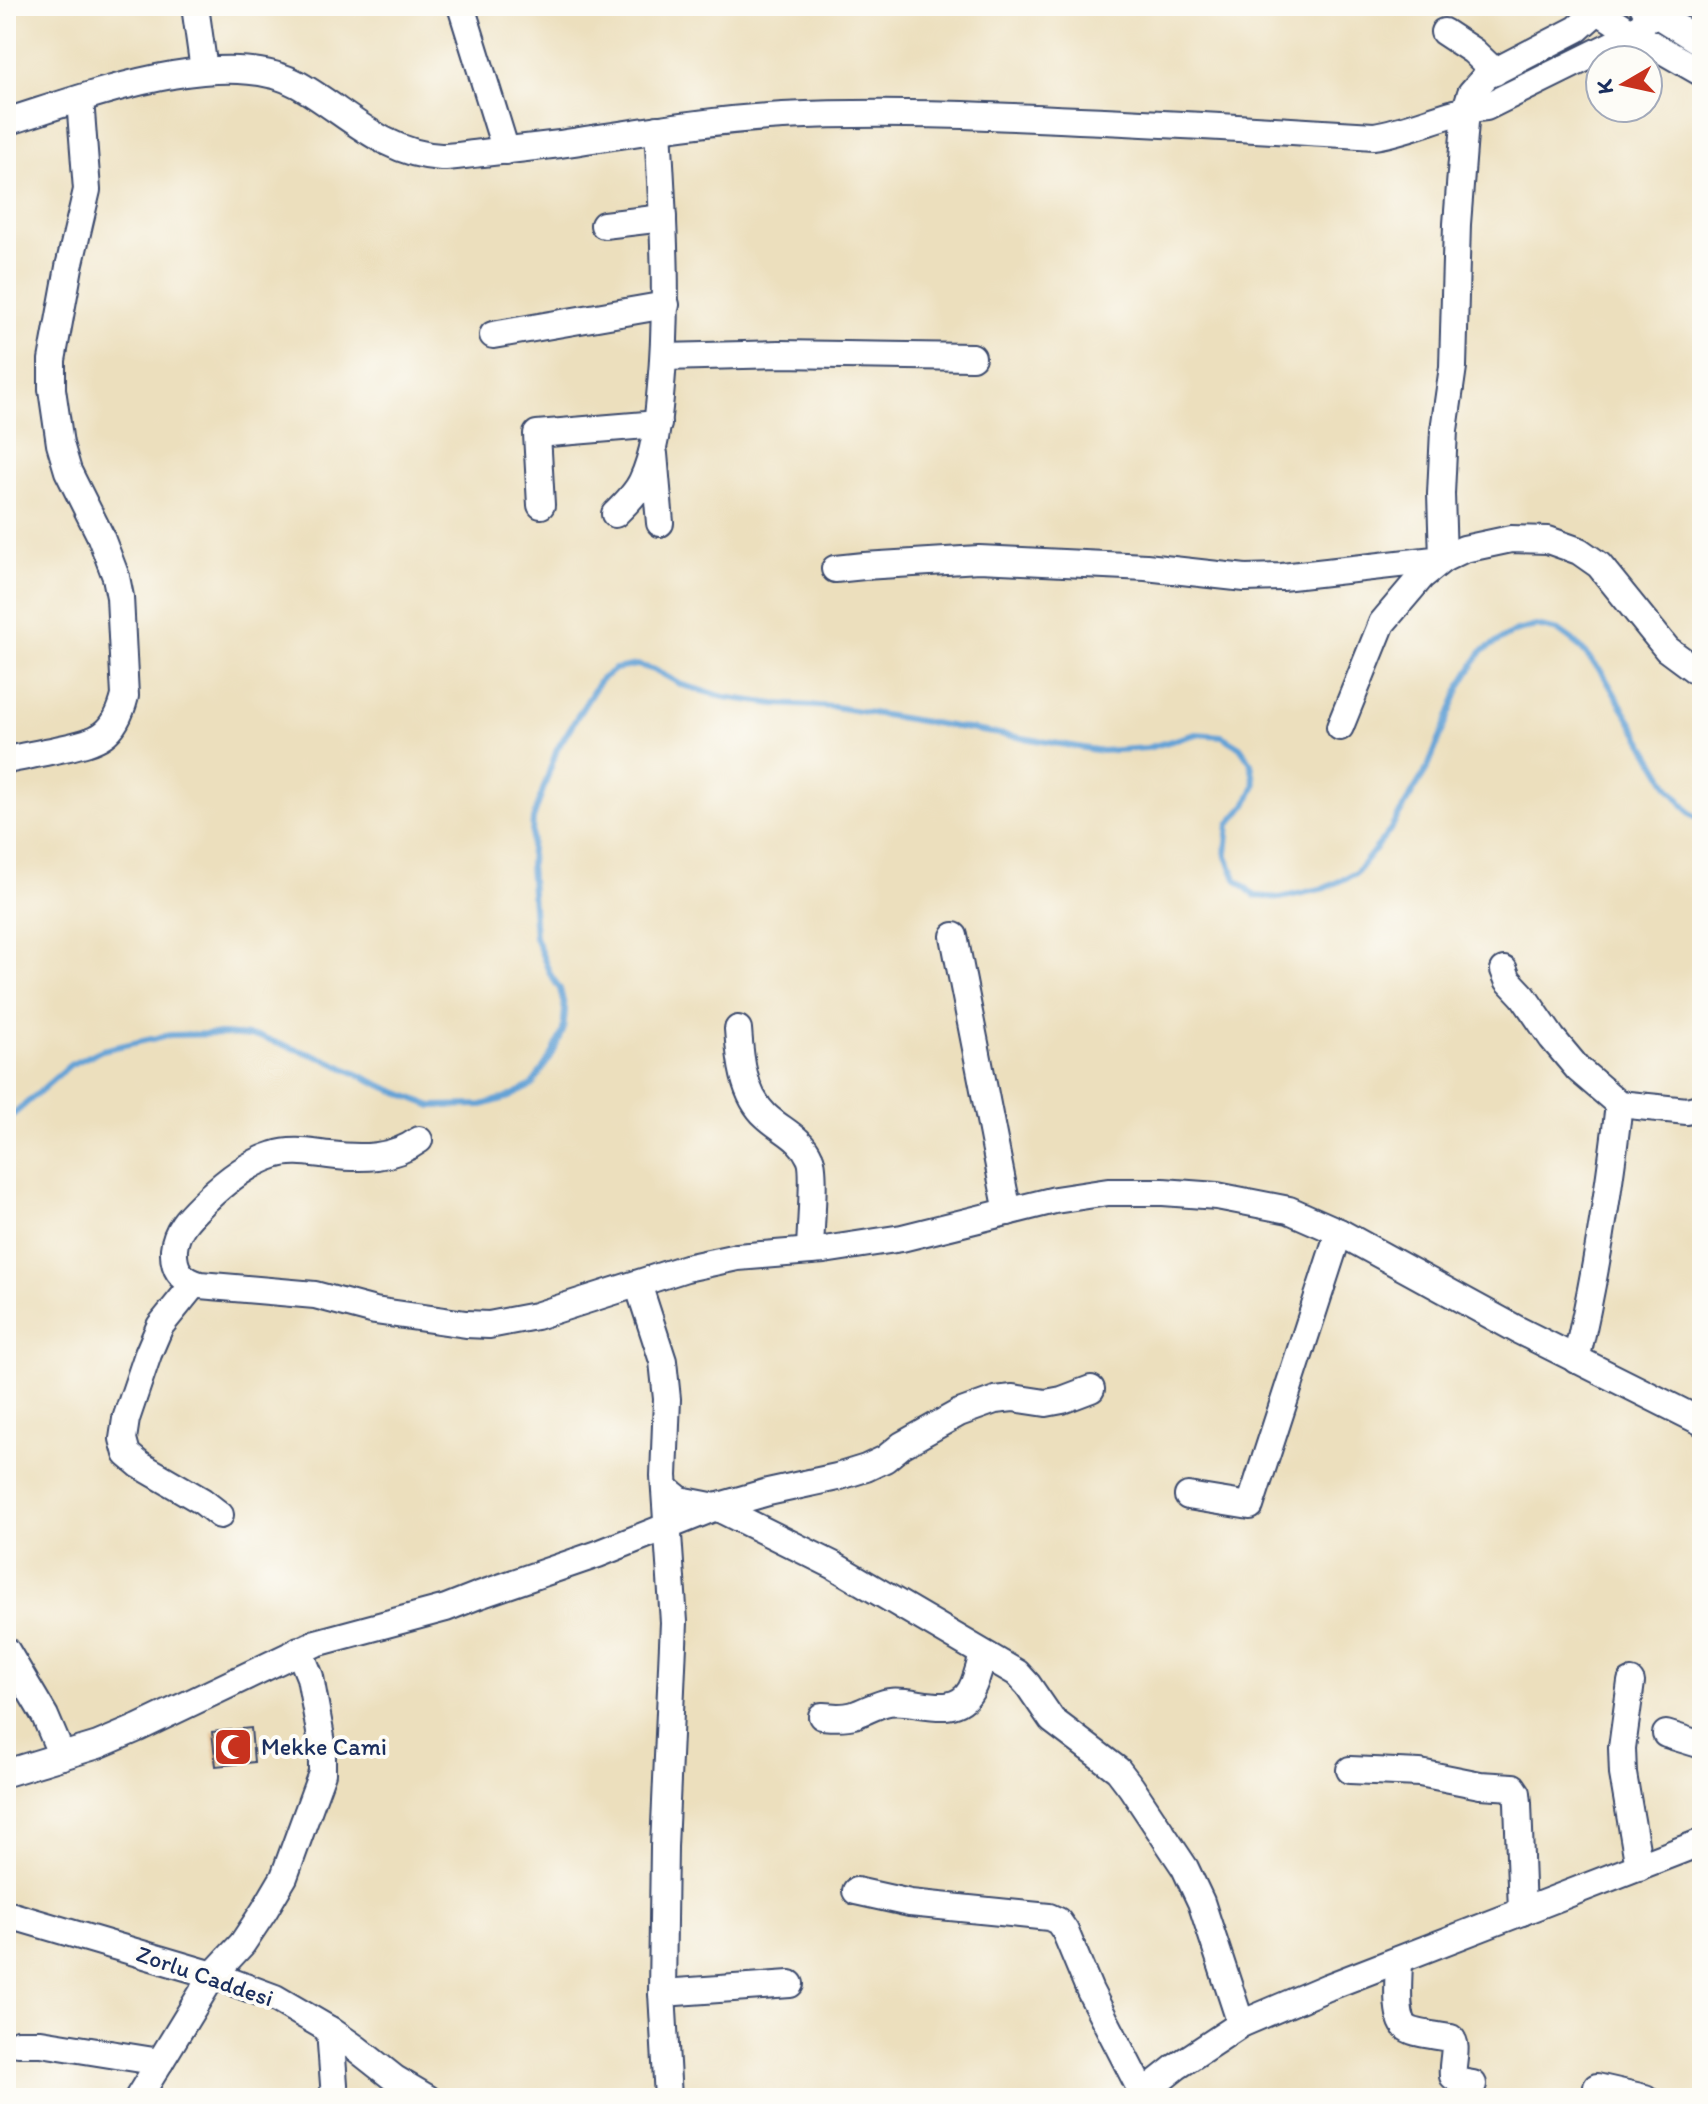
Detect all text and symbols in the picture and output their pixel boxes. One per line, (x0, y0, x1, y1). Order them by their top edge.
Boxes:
north arrow (1584, 44, 1664, 124)
text: K (1590, 77, 1619, 96)
mosque icon: Mekke Cami (212, 1726, 254, 1768)
place label: Mekke Cami (261, 1732, 387, 1761)
street label: Zorlu Caddesi (133, 1939, 278, 2013)

